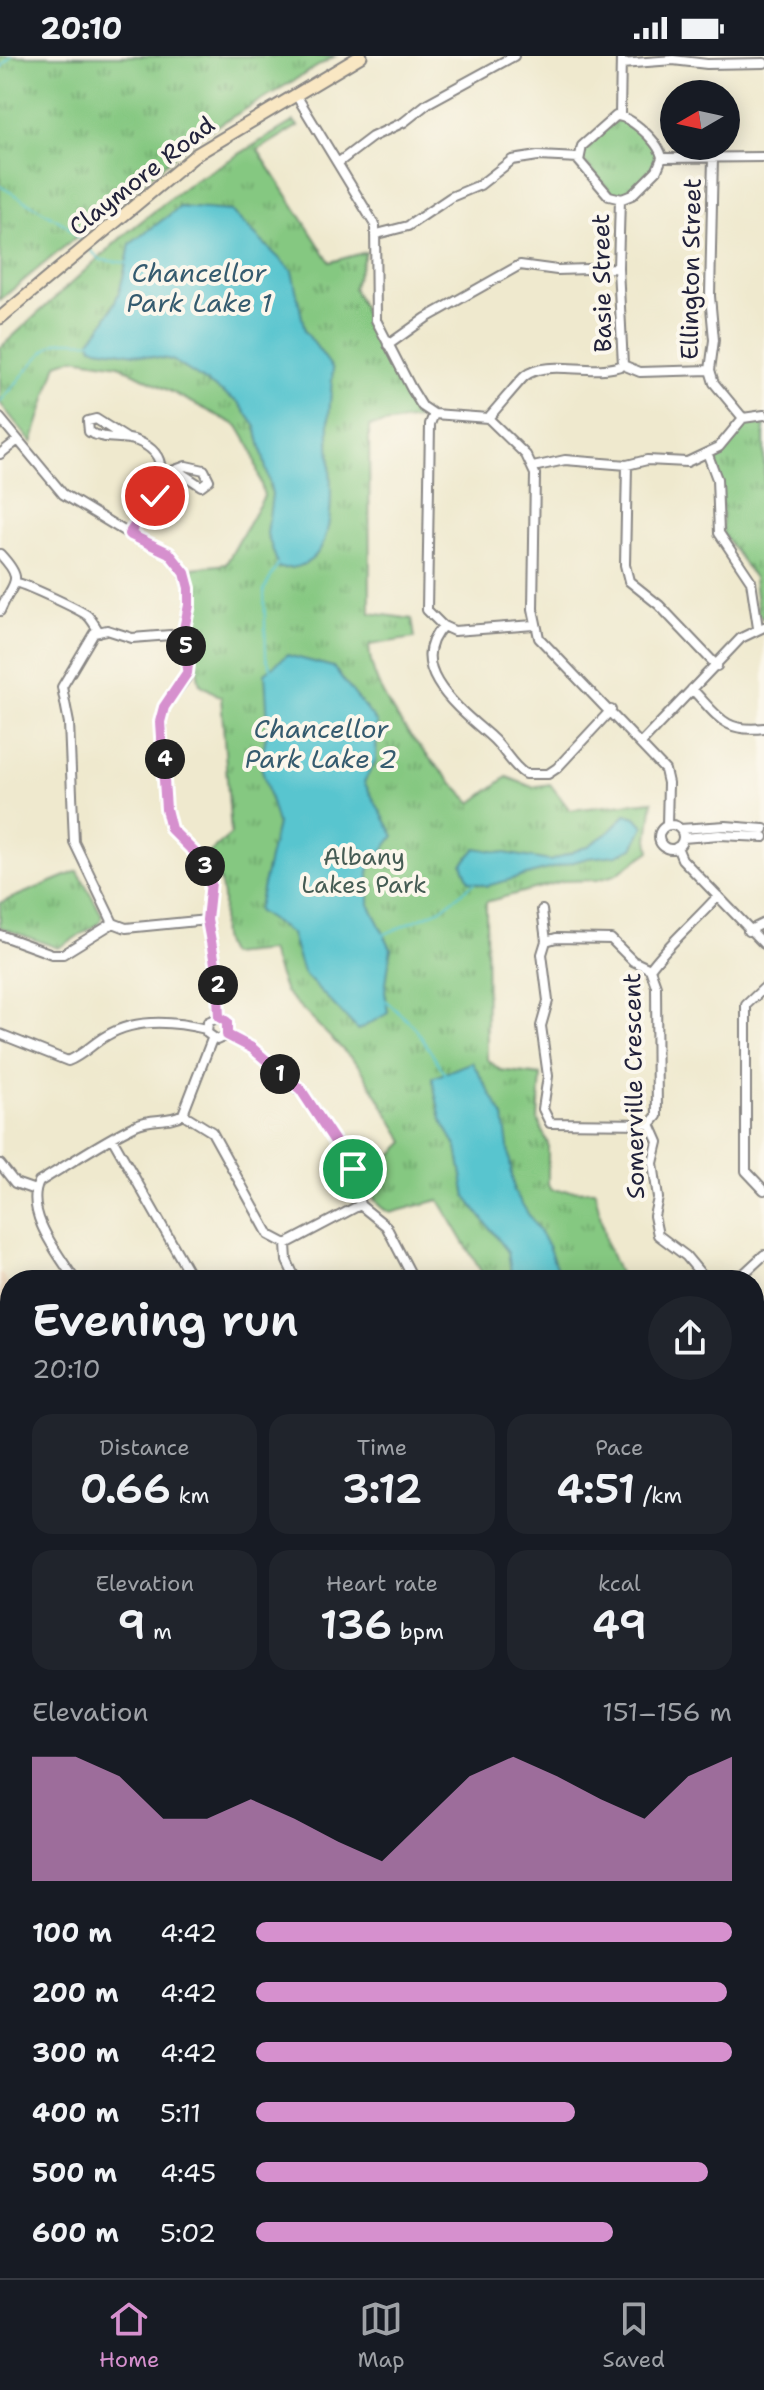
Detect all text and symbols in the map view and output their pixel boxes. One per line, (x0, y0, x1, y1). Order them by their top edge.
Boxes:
text: 20:10 (40, 8, 123, 49)
north arrow (660, 80, 740, 160)
map controls (660, 80, 740, 160)
street label: Claymore Road (62, 109, 222, 243)
street label: Ellington Street (673, 178, 709, 360)
street label: Basie Street (585, 213, 619, 353)
water label: Chancellor Park Lake 1 (127, 255, 272, 320)
pin (121, 462, 189, 530)
icon: check (133, 474, 177, 518)
pin: 5 (166, 626, 206, 666)
text: 5 (179, 631, 193, 660)
water label: Chancellor Park Lake 2 (245, 711, 397, 776)
pin: 4 (145, 739, 185, 779)
text: 4 (157, 744, 173, 773)
park label: Albany Lakes Park (301, 841, 427, 901)
pin: 3 (185, 846, 225, 886)
text: 3 (197, 851, 213, 880)
pin: 2 (198, 965, 238, 1005)
text: 2 (210, 970, 226, 999)
street label: Somerville Crescent (616, 973, 652, 1199)
pin: 1 (260, 1054, 300, 1094)
text: 1 (275, 1059, 285, 1088)
pin (319, 1135, 387, 1203)
icon: arrive (331, 1147, 375, 1191)
text: Evening run (32, 1291, 299, 1350)
button: share (648, 1296, 732, 1380)
text: 20:10 (32, 1351, 101, 1386)
text: Distance (100, 1433, 190, 1462)
text: Time (357, 1433, 407, 1462)
text: Pace (595, 1433, 644, 1462)
text: 0.66 (80, 1462, 171, 1516)
text: 3:12 (342, 1462, 422, 1516)
text: 4:51 (556, 1462, 636, 1516)
text: km (171, 1481, 210, 1510)
text: /km (636, 1481, 682, 1510)
text: Elevation (95, 1569, 194, 1598)
text: Heart rate (326, 1569, 438, 1598)
text: kcal (598, 1569, 641, 1598)
text: 9 (117, 1598, 145, 1652)
text: 136 (320, 1598, 392, 1652)
text: 49 (592, 1598, 647, 1652)
text: m (145, 1617, 172, 1646)
text: bpm (392, 1617, 444, 1646)
text: Elevation (32, 1694, 148, 1729)
text: 151–156 m (602, 1694, 732, 1729)
text: 100 m (32, 1915, 112, 1950)
text: 4:42 (160, 1915, 217, 1950)
text: 200 m (32, 1975, 119, 2010)
text: 4:42 (160, 1975, 217, 2010)
text: 300 m (32, 2035, 119, 2070)
text: 4:42 (160, 2035, 217, 2070)
text: 400 m (32, 2095, 119, 2130)
text: 5:11 (160, 2095, 201, 2130)
text: 500 m (32, 2155, 117, 2190)
text: 4:45 (160, 2155, 216, 2190)
text: 600 m (32, 2215, 119, 2250)
text: 5:02 (160, 2215, 216, 2250)
tab: Home (99, 2297, 159, 2374)
tab: Map (357, 2297, 405, 2374)
tab: Saved (603, 2297, 665, 2374)

